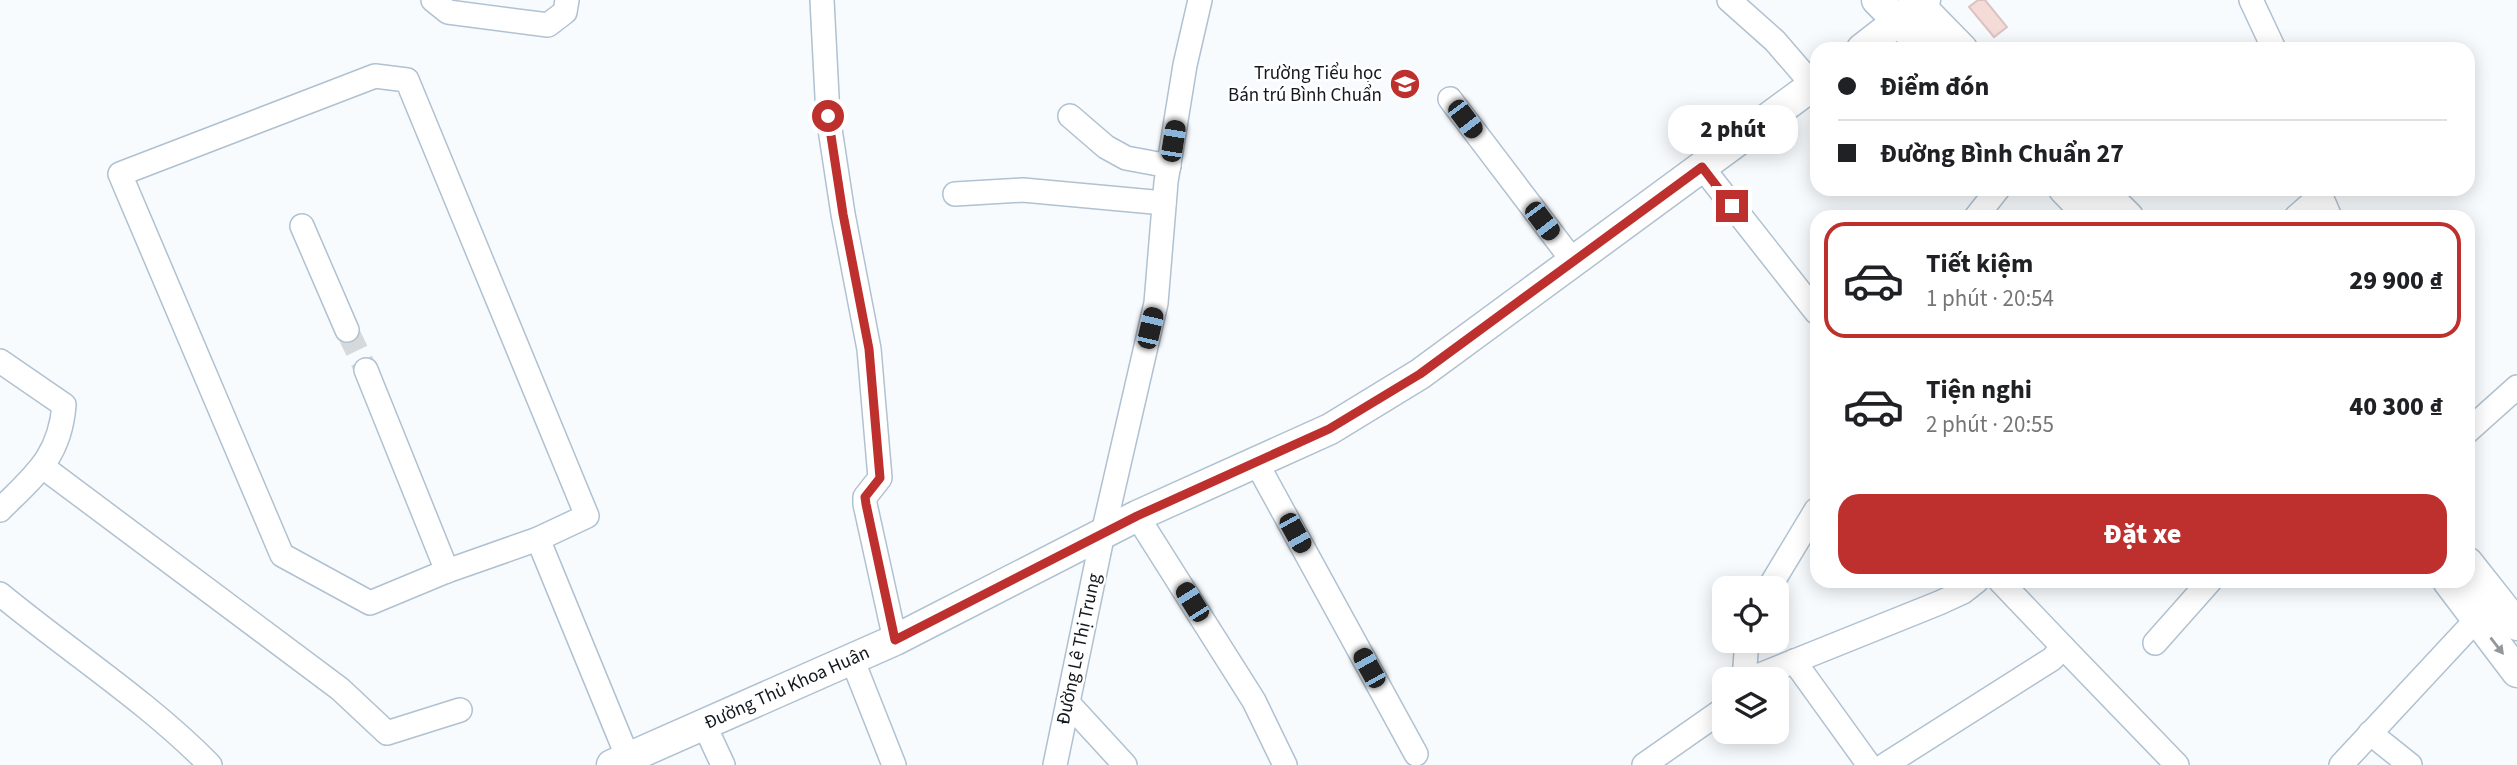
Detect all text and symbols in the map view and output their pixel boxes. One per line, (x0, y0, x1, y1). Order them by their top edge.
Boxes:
place label: Trường Tiểu học Bán trú Bình Chuẩn (1228, 60, 1382, 109)
school or university icon: Trường Tiểu học Bán trú Bình Chuẩn (1388, 67, 1422, 101)
text: Điểm đón (1880, 68, 1989, 105)
car (1444, 96, 1487, 142)
route start (812, 100, 844, 132)
callout: 2 phút (1667, 104, 1797, 154)
text: 2 phút (1700, 113, 1766, 146)
car (1160, 119, 1187, 163)
text: Đường Bình Chuẩn 27 (1880, 135, 2124, 172)
route end (1716, 190, 1748, 222)
car (1521, 198, 1564, 244)
text: Tiết kiệm (1926, 245, 2033, 282)
icon: car (1842, 249, 1905, 312)
text: 29 900 ₫ (2349, 262, 2443, 299)
text: 1 phút · 20:54 (1926, 282, 2054, 315)
car (1136, 305, 1165, 351)
text: Tiện nghi (1926, 371, 2032, 408)
icon: car (1842, 375, 1905, 438)
text: 40 300 ₫ (2349, 388, 2443, 425)
text: 2 phút · 20:55 (1926, 408, 2054, 441)
button: Đặt xe (1838, 494, 2447, 574)
car (1276, 510, 1315, 556)
street label: Đường Lê Thị Trung (1050, 571, 1108, 727)
map controls (1712, 576, 1789, 744)
button: locate (1712, 576, 1789, 653)
car (1172, 579, 1213, 625)
one-way arrow (2489, 637, 2504, 655)
street label: Đường Thủ Khoa Huân (700, 639, 874, 737)
car (1350, 645, 1389, 691)
button: layers (1712, 667, 1789, 744)

